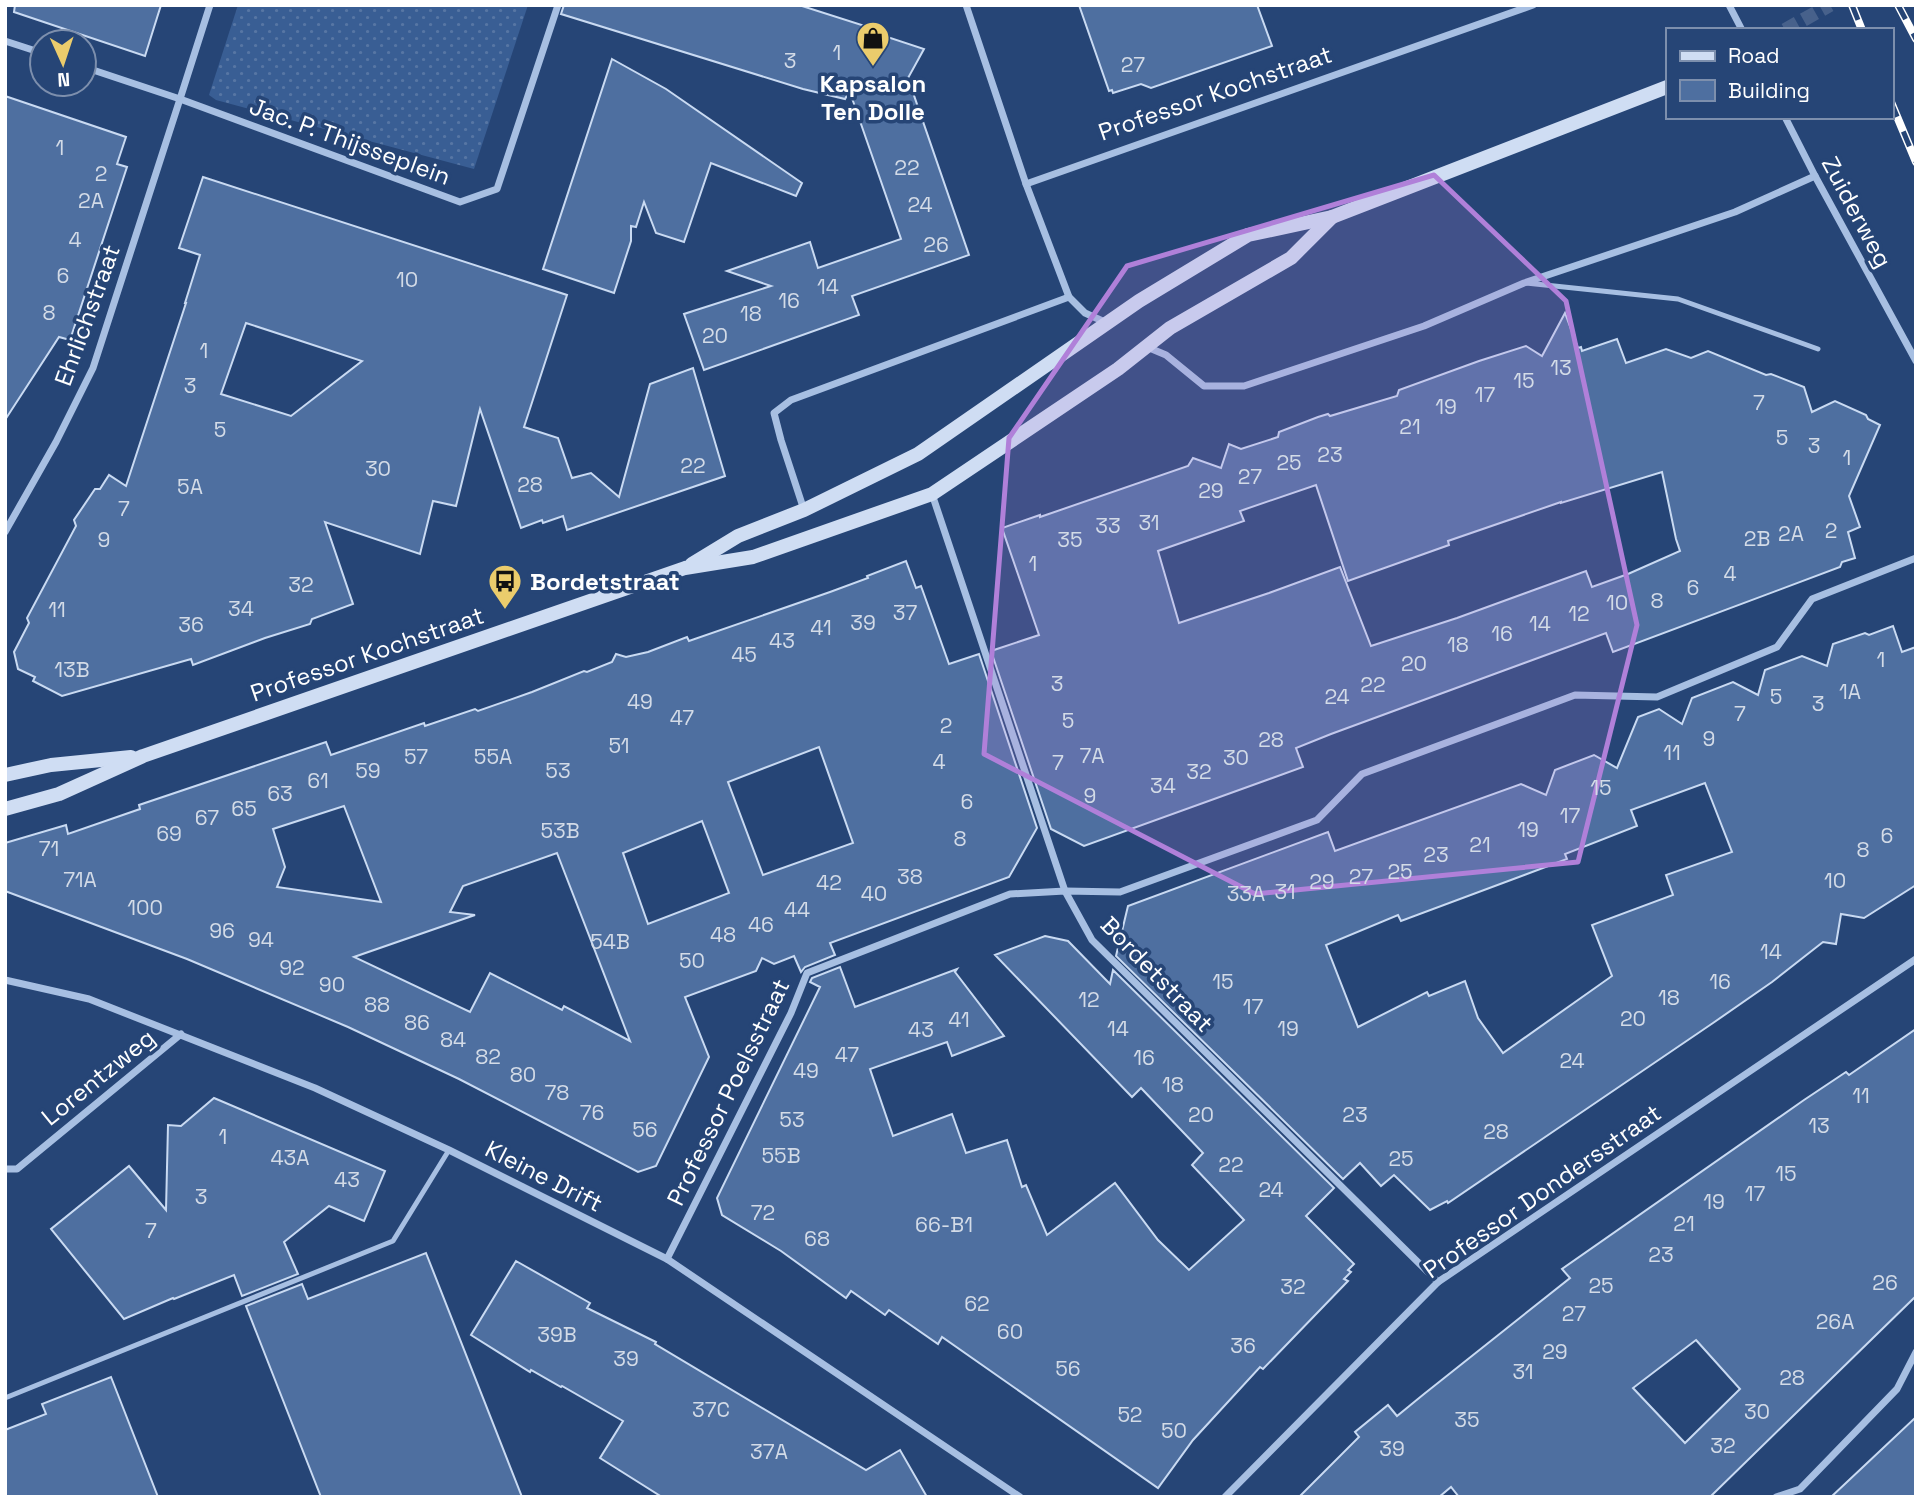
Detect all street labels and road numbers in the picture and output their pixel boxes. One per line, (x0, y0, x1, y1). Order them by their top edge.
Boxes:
street label: Professor Kochstraat (1094, 38, 1336, 148)
street label: Jac. P. Thijsseplein (245, 90, 455, 192)
street label: Zuiderweg (1815, 151, 1899, 273)
street label: Ehrlichstraat (47, 240, 127, 390)
street label: Professor Kochstraat (246, 599, 488, 709)
street label: Bordetstraat (1094, 909, 1220, 1039)
street label: Professor Poelsstraat (660, 974, 796, 1210)
street label: Lorentzweg (35, 1022, 161, 1132)
street label: Professor Dondersstraat (1417, 1097, 1667, 1285)
street label: Kleine Drift (480, 1133, 608, 1219)

